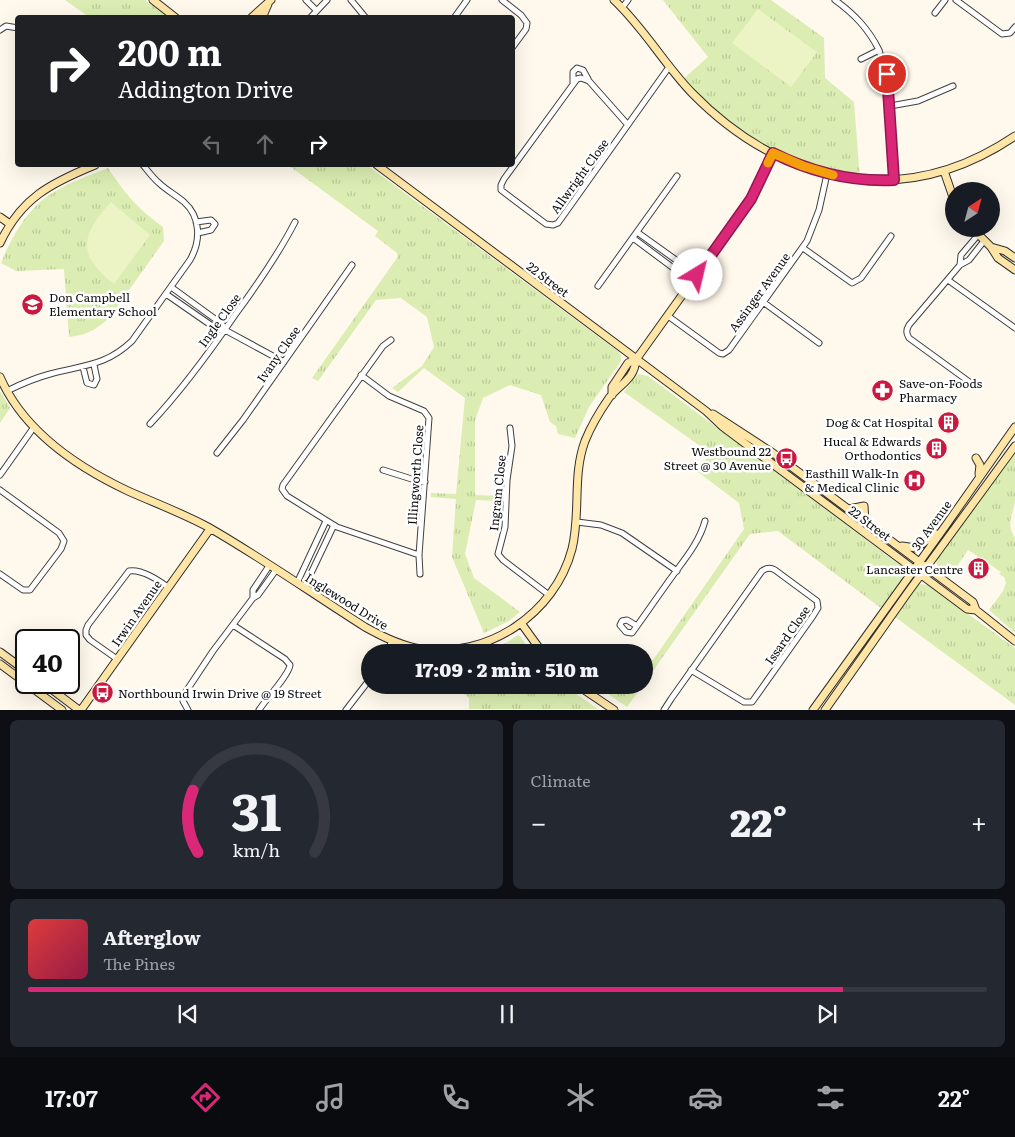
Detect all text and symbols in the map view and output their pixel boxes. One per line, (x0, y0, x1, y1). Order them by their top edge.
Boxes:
text: 200 m (118, 25, 222, 77)
icon: right (35, 35, 100, 100)
pin (866, 53, 908, 95)
icon: arrive (873, 60, 901, 88)
text: Addington Drive (118, 72, 293, 105)
icon: left (198, 130, 226, 158)
icon: ahead (251, 130, 279, 158)
icon: right (304, 130, 332, 158)
street label: Allwright Close (546, 135, 612, 217)
north arrow (945, 182, 1000, 238)
map controls (945, 182, 1000, 237)
position arrow (670, 248, 722, 300)
street label: Assinger Avenue (724, 249, 794, 335)
street label: 22 Street (523, 257, 573, 301)
place label: Don Campbell Elementary School (49, 288, 157, 320)
street label: Ingle Close (193, 289, 245, 351)
school or university icon: Don Campbell Elementary School (21, 292, 45, 316)
street label: Ivany Close (252, 322, 304, 386)
place label: Save-on-Foods Pharmacy (899, 374, 983, 406)
pharmacy icon: Save-on-Foods Pharmacy (871, 378, 895, 402)
building icon: Dog & Cat Hospital (937, 410, 961, 434)
place label: Dog & Cat Hospital (825, 413, 933, 431)
street label: Illingworth Close (403, 424, 427, 526)
place label: Hucal & Edwards Orthodontics (823, 432, 922, 464)
building icon: Hucal & Edwards Orthodontics (925, 436, 949, 460)
place label: Westbound 22 Street @ 30 Avenue (664, 442, 771, 474)
bus stop icon: Westbound 22 Street @ 30 Avenue (775, 446, 799, 470)
street label: Ingram Close (484, 454, 510, 532)
place label: Easthill Walk-In & Medical Clinic (804, 464, 899, 496)
hospital icon: Easthill Walk-In & Medical Clinic (903, 468, 927, 492)
street label: 30 Avenue (907, 496, 955, 554)
street label: 22 Street (845, 501, 895, 545)
building icon: Lancaster Centre (967, 557, 991, 581)
place label: Lancaster Centre (866, 560, 963, 578)
street label: Inglewood Drive (302, 568, 392, 634)
street label: Irwin Avenue (106, 576, 166, 650)
street label: Issard Close (760, 602, 814, 668)
speed limit sign: 40 (15, 629, 80, 694)
text: 17:09 · 2 min · 510 m (415, 655, 599, 683)
bus stop icon: Northbound Irwin Drive @ 19 Street (90, 681, 114, 705)
place label: Northbound Irwin Drive @ 19 Street (118, 684, 322, 702)
text: Climate (531, 768, 591, 792)
text: 31 (231, 769, 282, 847)
text: 22° (730, 792, 787, 849)
text: − (531, 800, 547, 842)
text: + (971, 800, 987, 842)
text: km/h (232, 836, 280, 863)
text: Afterglow (103, 923, 201, 951)
text: The Pines (103, 951, 175, 975)
icon: previous (174, 1000, 202, 1028)
icon: pause (493, 1000, 521, 1028)
icon: next (813, 1000, 841, 1028)
icon: directions (188, 1080, 223, 1115)
icon: music (313, 1080, 348, 1115)
icon: phone (438, 1080, 473, 1115)
icon: climate (563, 1080, 598, 1115)
icon: car (688, 1080, 723, 1115)
icon: filters (813, 1080, 848, 1115)
text: 17:07 (45, 1081, 98, 1114)
text: 22° (938, 1081, 970, 1114)

